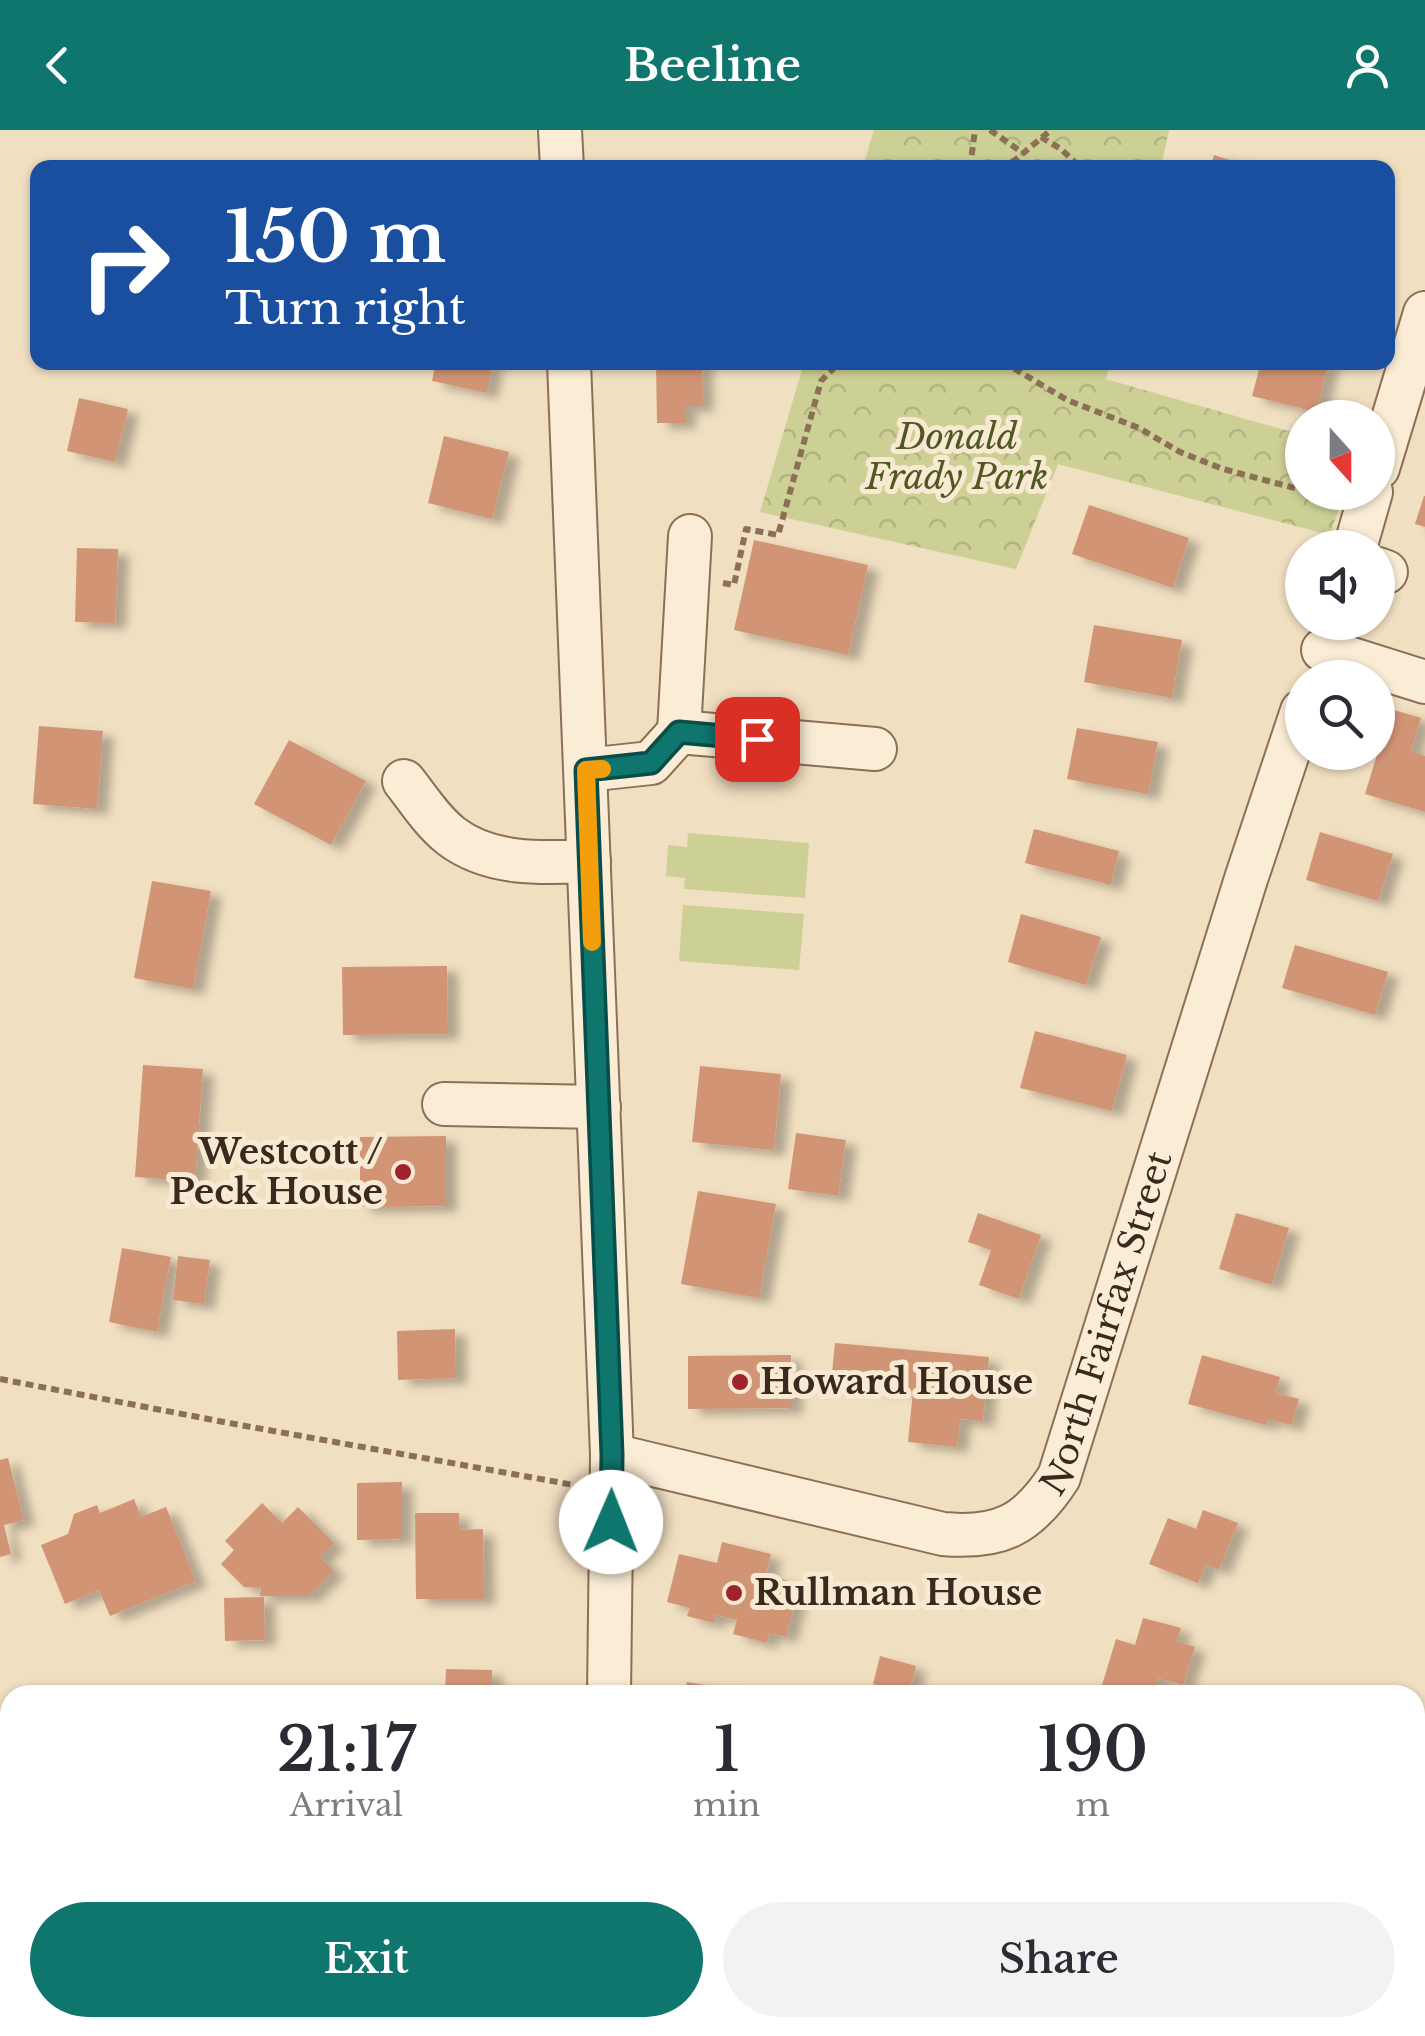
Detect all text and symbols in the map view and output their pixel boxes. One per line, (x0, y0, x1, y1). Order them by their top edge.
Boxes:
text: Beeline (624, 37, 801, 93)
icon: back (30, 38, 85, 93)
icon: person (1340, 38, 1395, 93)
text: 150 m (225, 194, 446, 281)
icon: right (60, 200, 190, 330)
text: Turn right (225, 280, 466, 336)
north arrow (1285, 400, 1395, 510)
map controls (1285, 400, 1395, 770)
park label: Donald Frady Park (865, 415, 1048, 498)
button: sound (1285, 530, 1395, 640)
button: search (1285, 660, 1395, 770)
pin (715, 697, 800, 782)
icon: arrive (730, 712, 785, 767)
place label: Westcott / Peck House (170, 1130, 383, 1213)
street label: North Fairfax Street (1031, 1146, 1181, 1503)
marker: Westcott / Peck House (392, 1161, 414, 1183)
place label: Howard House (760, 1360, 1033, 1403)
marker: Howard House (729, 1371, 751, 1393)
position arrow (559, 1470, 663, 1574)
place label: Rullman House (754, 1571, 1042, 1614)
marker: Rullman House (723, 1582, 745, 1604)
text: 21:17 (277, 1713, 416, 1787)
text: 1 (713, 1713, 740, 1787)
text: 190 (1037, 1713, 1148, 1787)
text: Arrival (290, 1785, 403, 1825)
text: min (693, 1785, 760, 1825)
text: m (1075, 1785, 1110, 1825)
button: Exit (30, 1902, 703, 2017)
button: Share (723, 1902, 1395, 2017)

